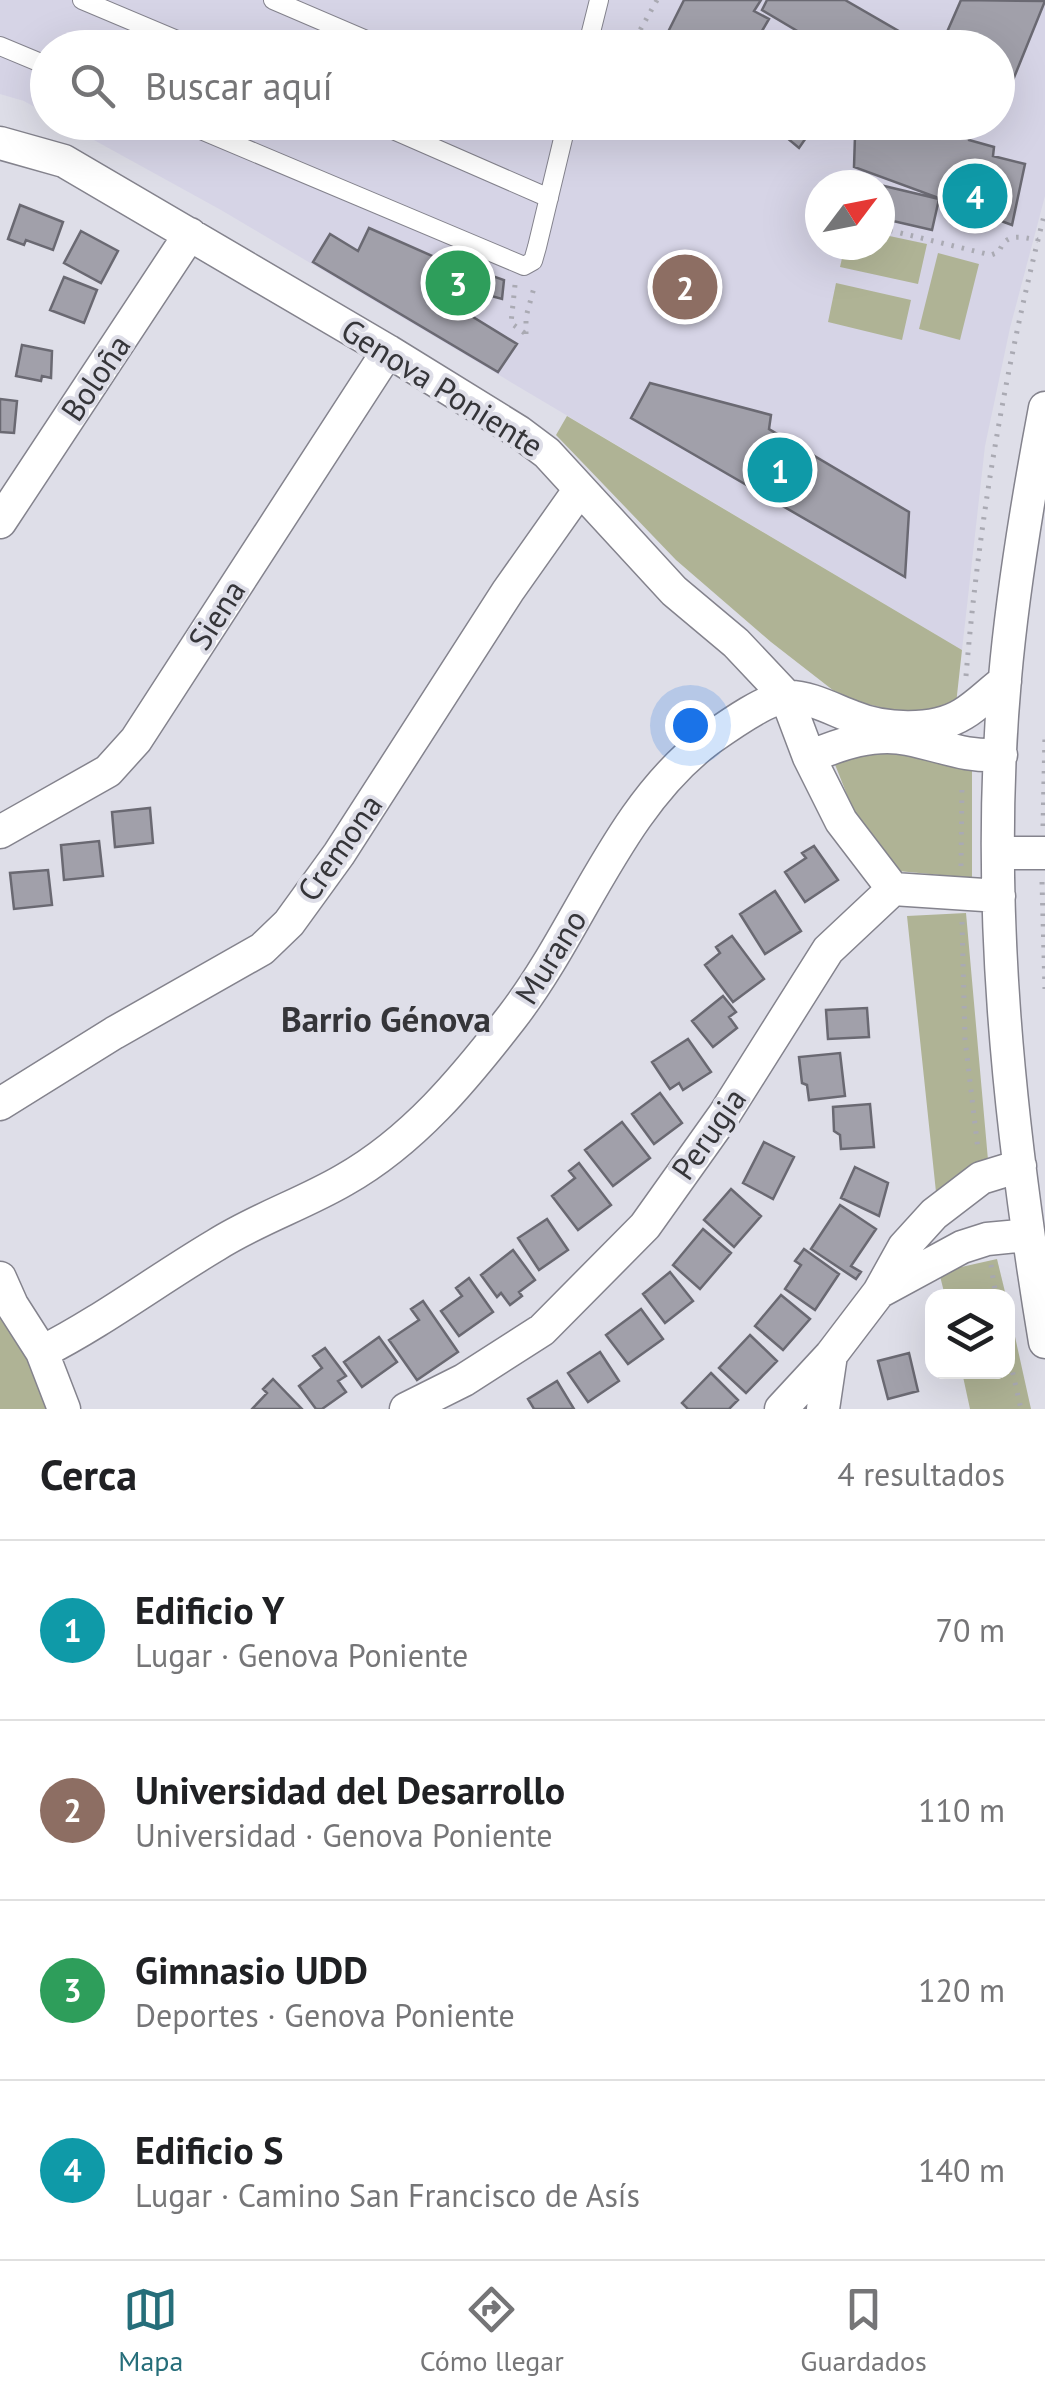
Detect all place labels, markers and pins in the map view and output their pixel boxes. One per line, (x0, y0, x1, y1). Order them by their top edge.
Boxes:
pin: 4 (942, 158, 1008, 234)
pin: 3 (426, 246, 490, 320)
pin: 2 (652, 250, 718, 324)
pin: 1 (748, 432, 812, 508)

